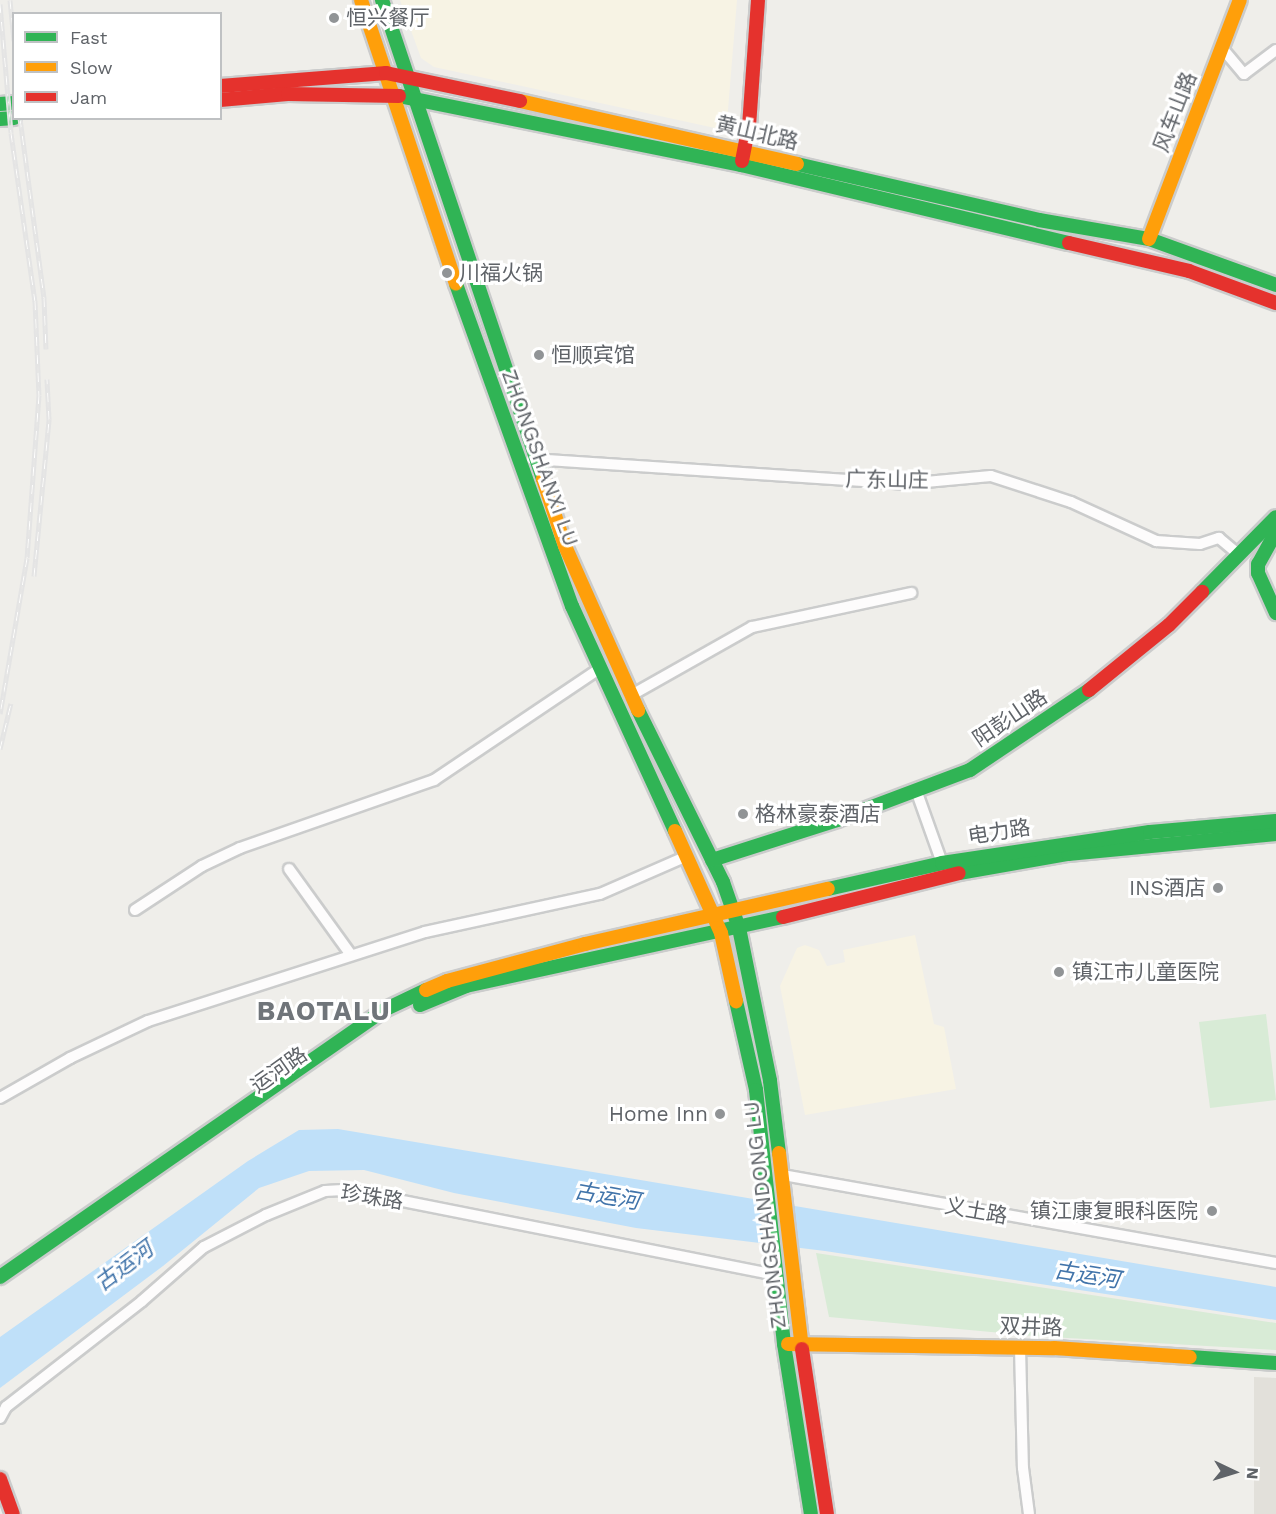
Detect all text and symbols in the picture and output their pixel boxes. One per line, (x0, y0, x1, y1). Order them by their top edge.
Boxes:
place label: 恒兴餐厅 (346, 5, 430, 31)
marker: 恒兴餐厅 (327, 11, 341, 25)
legend (12, 12, 222, 120)
text: Fast (70, 27, 107, 48)
text: Slow (70, 57, 113, 78)
street label: 风车山路 (1148, 68, 1202, 156)
text: Jam (70, 87, 107, 108)
street label: 黄山北路 (713, 111, 801, 155)
place label: 川福火锅 (459, 260, 543, 286)
marker: 川福火锅 (440, 266, 454, 280)
place label: 恒顺宾馆 (551, 342, 635, 368)
marker: 恒顺宾馆 (532, 348, 546, 362)
street label: ZHONGSHANXI LU (496, 366, 584, 550)
street label: 广东山庄 (845, 467, 929, 493)
street label: 阳彭山路 (968, 684, 1052, 752)
place label: 格林豪泰酒店 (755, 801, 881, 827)
marker: 格林豪泰酒店 (736, 807, 750, 821)
street label: 电力路 (966, 815, 1032, 849)
place label: INS酒店 (1129, 875, 1206, 901)
marker: INS酒店 (1211, 881, 1225, 895)
place label: 镇江市儿童医院 (1072, 959, 1219, 985)
marker: 镇江市儿童医院 (1050, 963, 1068, 981)
district label: BAOTALU (257, 996, 391, 1028)
street label: 运河路 (246, 1042, 312, 1098)
street label: ZHONGSHANDONG LU (739, 1100, 791, 1330)
place label: Home Inn (609, 1101, 708, 1127)
marker: Home Inn (713, 1107, 727, 1121)
water label: 古运河 (572, 1177, 642, 1215)
street label: 珍珠路 (339, 1180, 405, 1214)
street label: 义土路 (943, 1193, 1009, 1229)
place label: 镇江康复眼科医院 (1030, 1198, 1198, 1224)
marker: 镇江康复眼科医院 (1203, 1202, 1221, 1220)
water label: 古运河 (90, 1236, 158, 1296)
water label: 古运河 (1052, 1257, 1122, 1293)
street label: 双井路 (999, 1313, 1063, 1341)
north arrow (1204, 1442, 1264, 1502)
text: N (1243, 1467, 1262, 1480)

